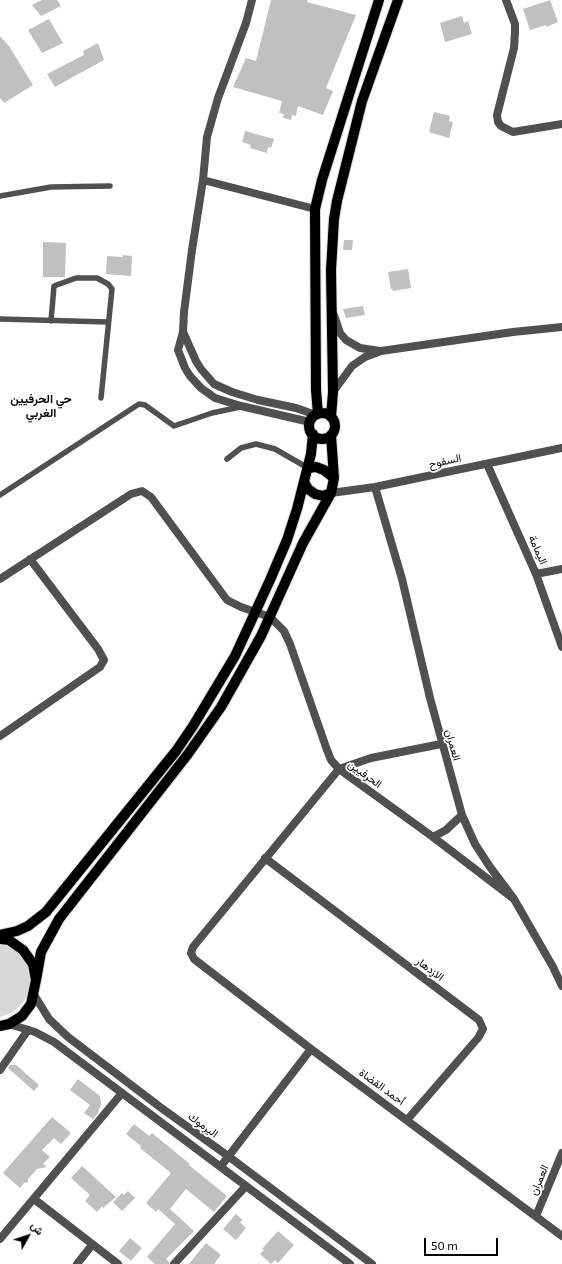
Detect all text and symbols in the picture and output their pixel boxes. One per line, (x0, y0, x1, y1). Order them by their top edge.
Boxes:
district label: حي الحرفيين الغربي (10, 392, 72, 420)
street label: السفوح (428, 451, 462, 471)
street label: اليمامة (526, 533, 550, 567)
street label: العمران (443, 728, 463, 762)
street label: الحرفيين (346, 757, 384, 791)
street label: الازدهار (414, 954, 446, 984)
street label: أحمد القضاة (357, 1066, 407, 1108)
street label: اليرموك (185, 1110, 221, 1140)
street label: العمران (527, 1163, 551, 1197)
north arrow (8, 1216, 48, 1256)
text: ش (28, 1219, 47, 1237)
scale bar (426, 1230, 500, 1256)
text: 50 m (431, 1238, 458, 1252)

